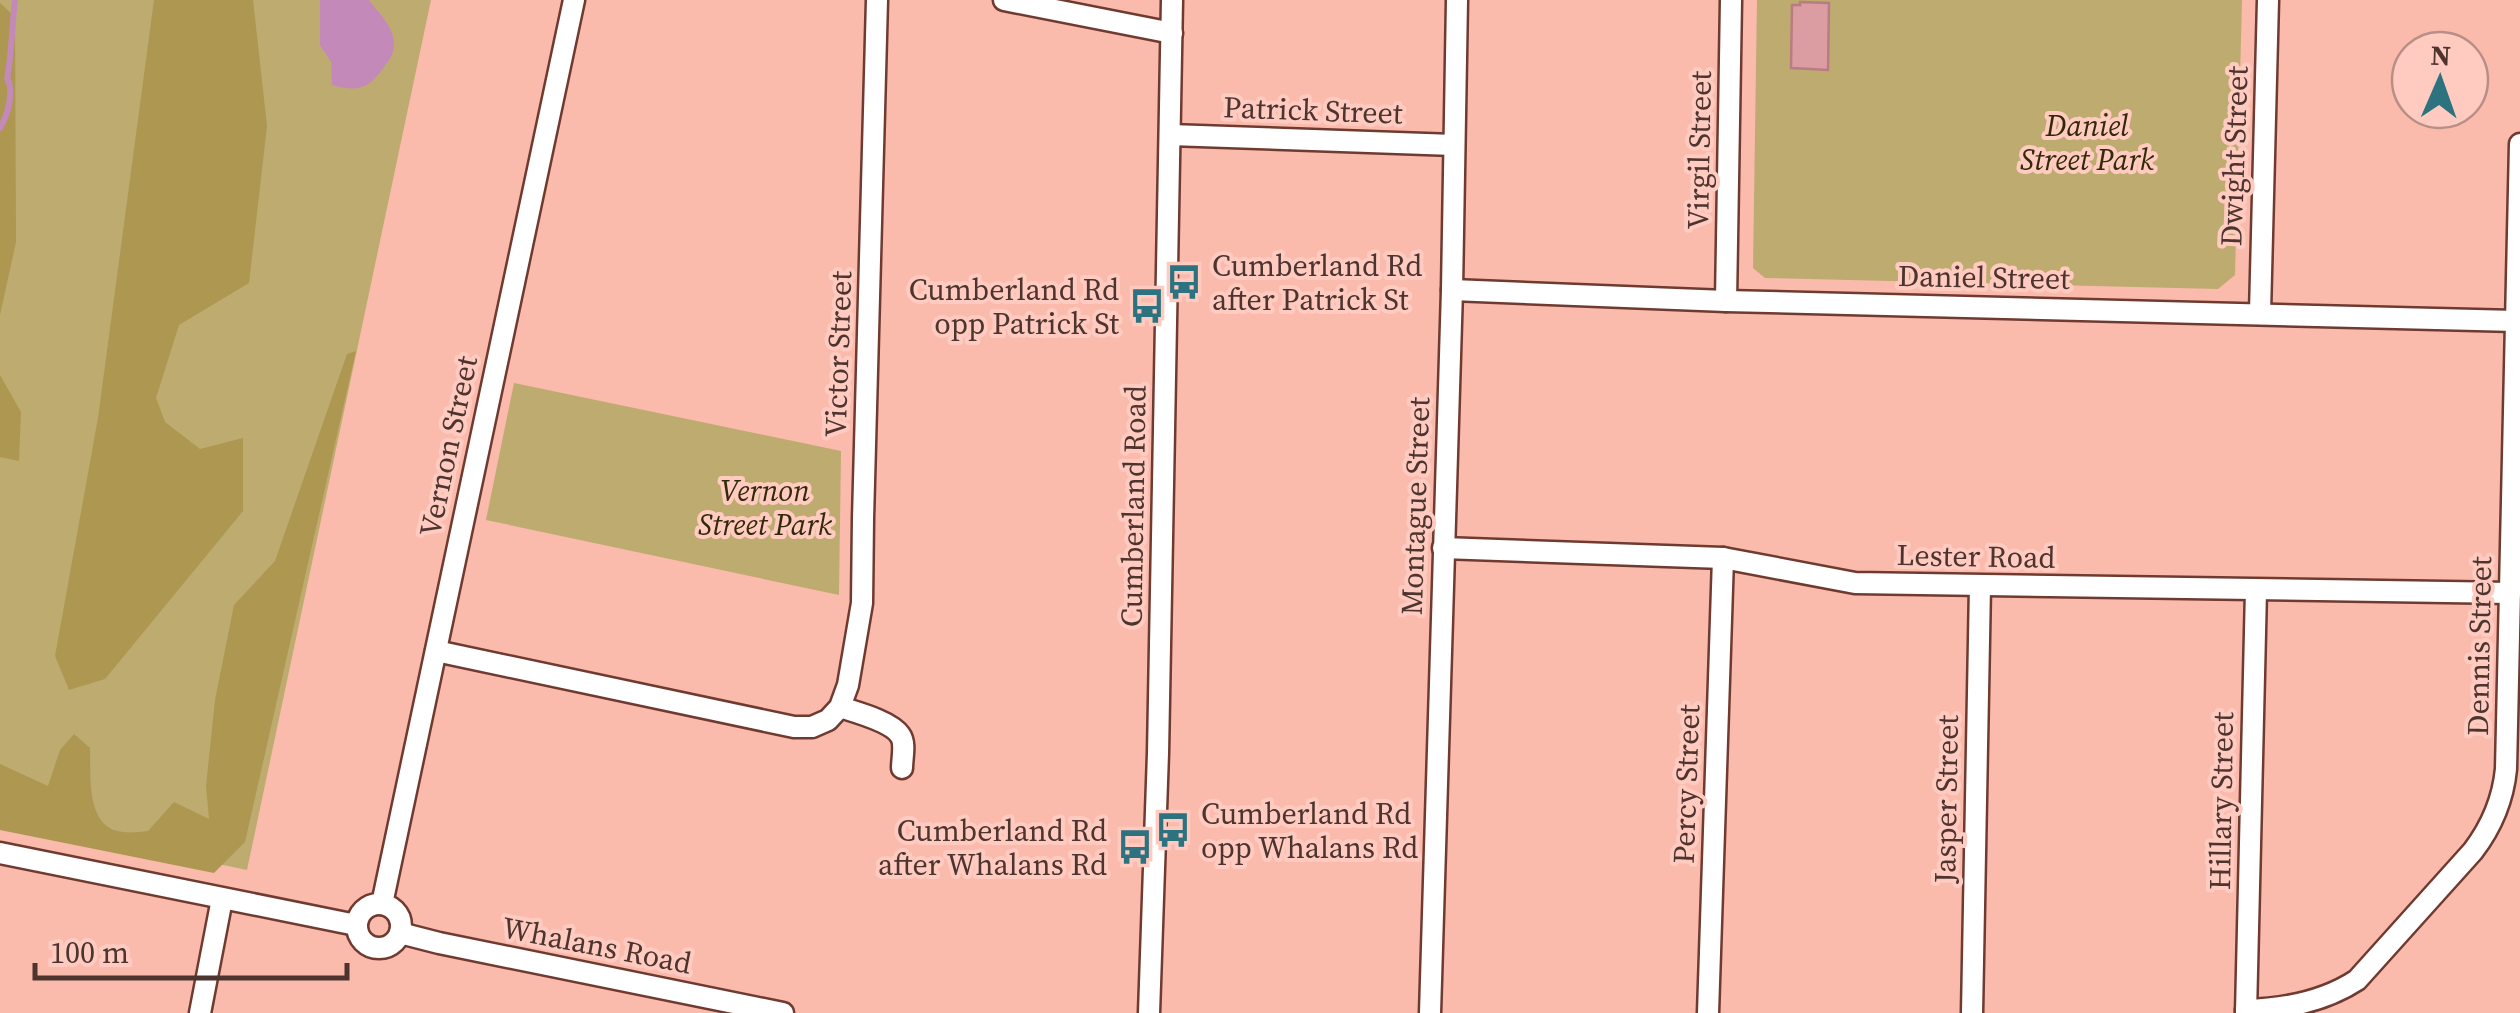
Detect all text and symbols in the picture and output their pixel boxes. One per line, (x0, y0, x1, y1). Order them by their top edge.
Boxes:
north arrow (2390, 30, 2490, 130)
text: N (2430, 36, 2452, 74)
street label: Dwight Street (2210, 65, 2258, 247)
street label: Virgil Street (1677, 70, 1721, 230)
street label: Patrick Street (1223, 86, 1404, 134)
park label: Daniel Street Park (2020, 105, 2155, 180)
place label: Cumberland Rd after Patrick St (1212, 245, 1422, 320)
street label: Daniel Street (1898, 255, 2071, 299)
bus stop icon: Cumberland Rd after Patrick St (1165, 263, 1203, 301)
place label: Cumberland Rd opp Patrick St (909, 269, 1119, 344)
street label: Victor Street (815, 270, 861, 438)
bus stop icon: Cumberland Rd opp Patrick St (1128, 287, 1166, 325)
street label: Vernon Street (409, 352, 487, 540)
street label: Cumberland Road (1110, 385, 1156, 627)
street label: Montague Street (1391, 396, 1439, 616)
park label: Vernon Street Park (698, 470, 833, 545)
street label: Lester Road (1896, 534, 2056, 578)
street label: Dennis Street (2457, 556, 2501, 736)
street label: Percy Street (1663, 703, 1709, 864)
street label: Hillary Street (2199, 711, 2243, 890)
street label: Jasper Street (1924, 714, 1968, 885)
place label: Cumberland Rd opp Whalans Rd (1201, 793, 1418, 868)
place label: Cumberland Rd after Whalans Rd (878, 810, 1107, 885)
bus stop icon: Cumberland Rd opp Whalans Rd (1154, 811, 1192, 849)
bus stop icon: Cumberland Rd after Whalans Rd (1116, 828, 1154, 866)
street label: Whalans Road (499, 907, 695, 983)
scale bar (35, 918, 348, 980)
text: 100 m (50, 932, 129, 973)

